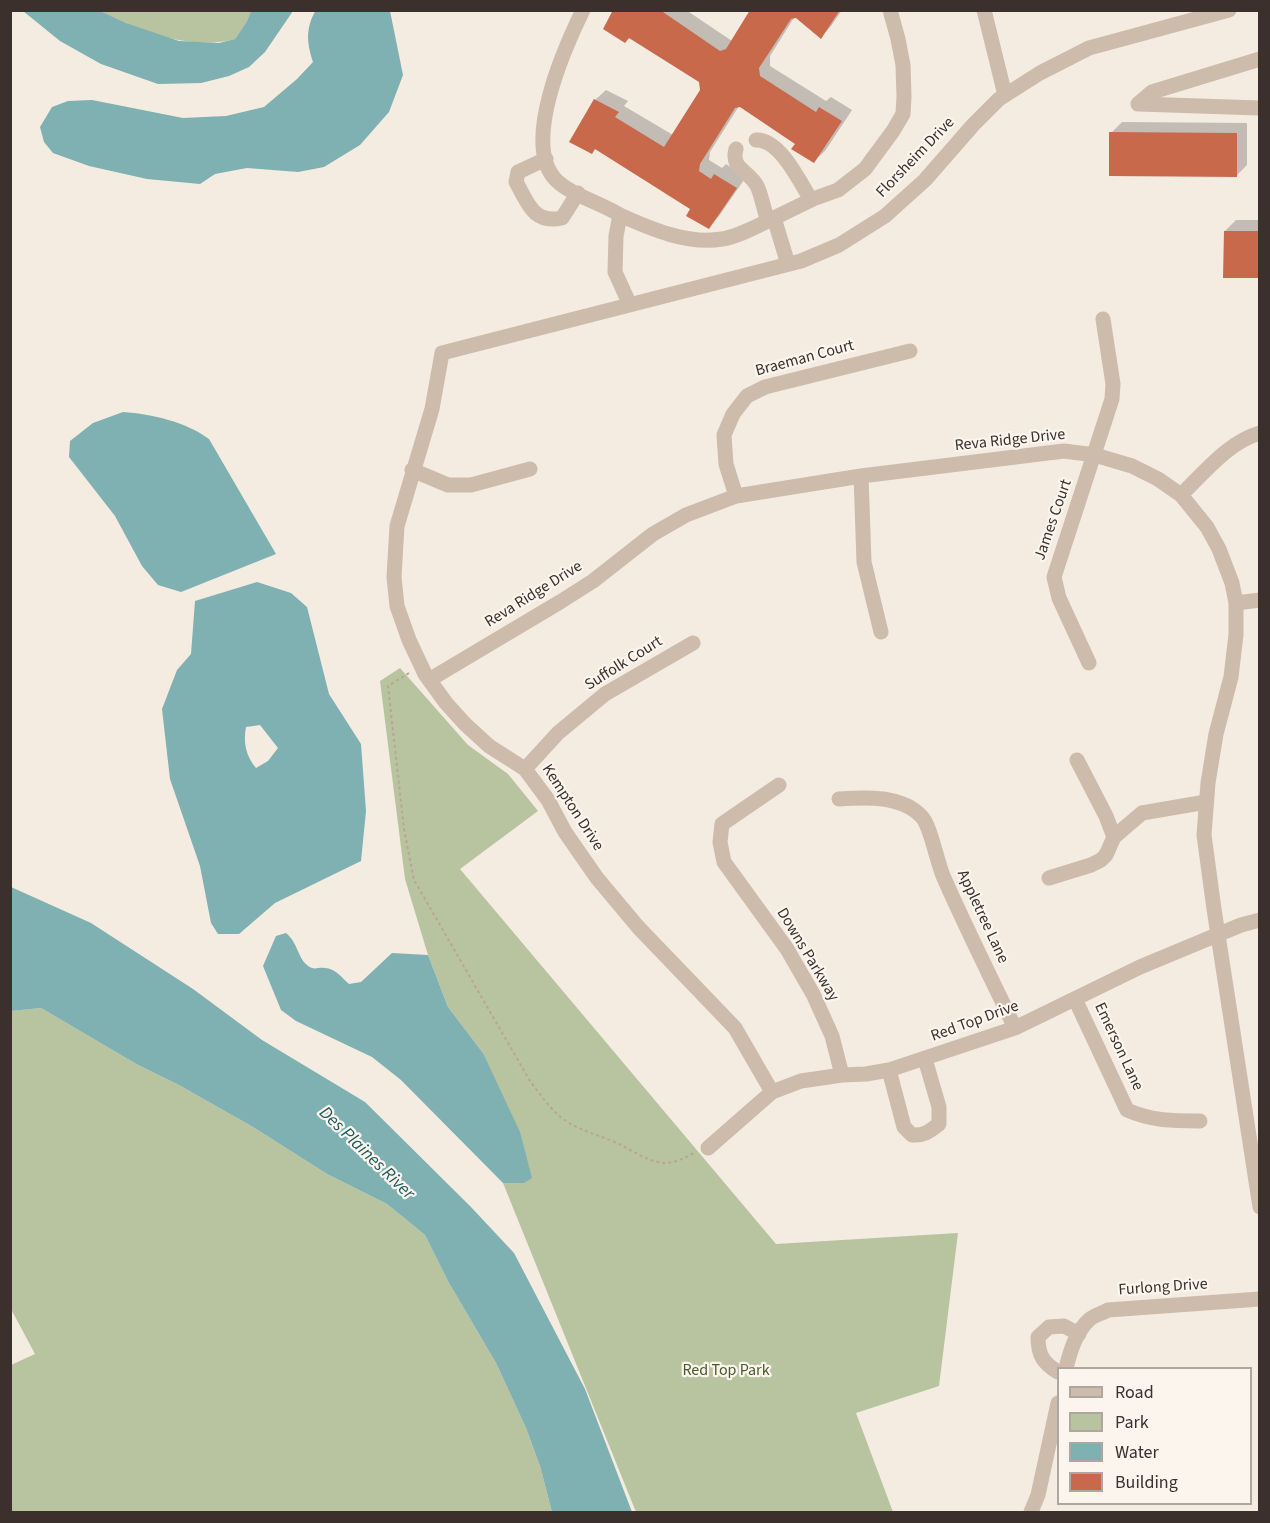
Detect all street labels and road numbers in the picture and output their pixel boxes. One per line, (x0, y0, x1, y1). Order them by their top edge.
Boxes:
street label: Florsheim Drive (873, 114, 959, 202)
street label: Braeman Court (754, 337, 856, 381)
street label: Reva Ridge Drive (954, 426, 1066, 456)
street label: James Court (1031, 477, 1077, 563)
street label: Reva Ridge Drive (482, 557, 586, 633)
street label: Suffolk Court (582, 633, 666, 695)
street label: Kempton Drive (537, 761, 607, 855)
street label: Appletree Lane (952, 867, 1012, 967)
street label: Downs Parkway (772, 905, 842, 1005)
street label: Red Top Drive (929, 997, 1021, 1047)
street label: Emerson Lane (1089, 1000, 1147, 1094)
street label: Furlong Drive (1118, 1275, 1208, 1301)

